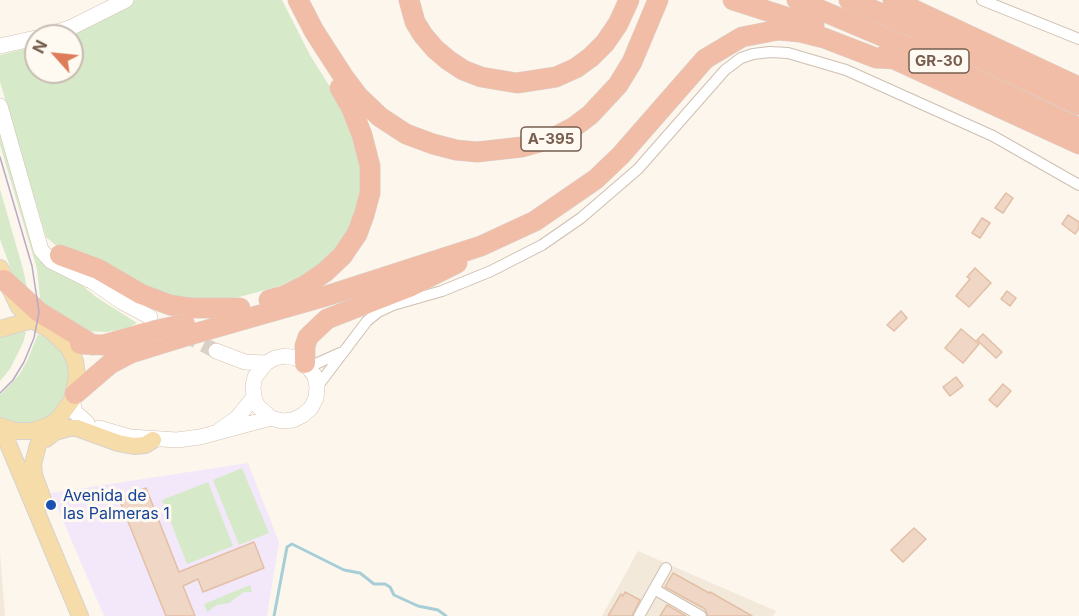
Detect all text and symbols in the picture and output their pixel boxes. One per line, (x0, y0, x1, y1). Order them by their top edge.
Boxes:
north arrow (24, 24, 84, 84)
text: N (28, 37, 51, 57)
road number: GR-30 (909, 49, 969, 73)
road number: A-395 (521, 127, 581, 151)
place label: Avenida de las Palmeras 1 (63, 486, 170, 524)
marker: Avenida de las Palmeras 1 (44, 498, 58, 512)

